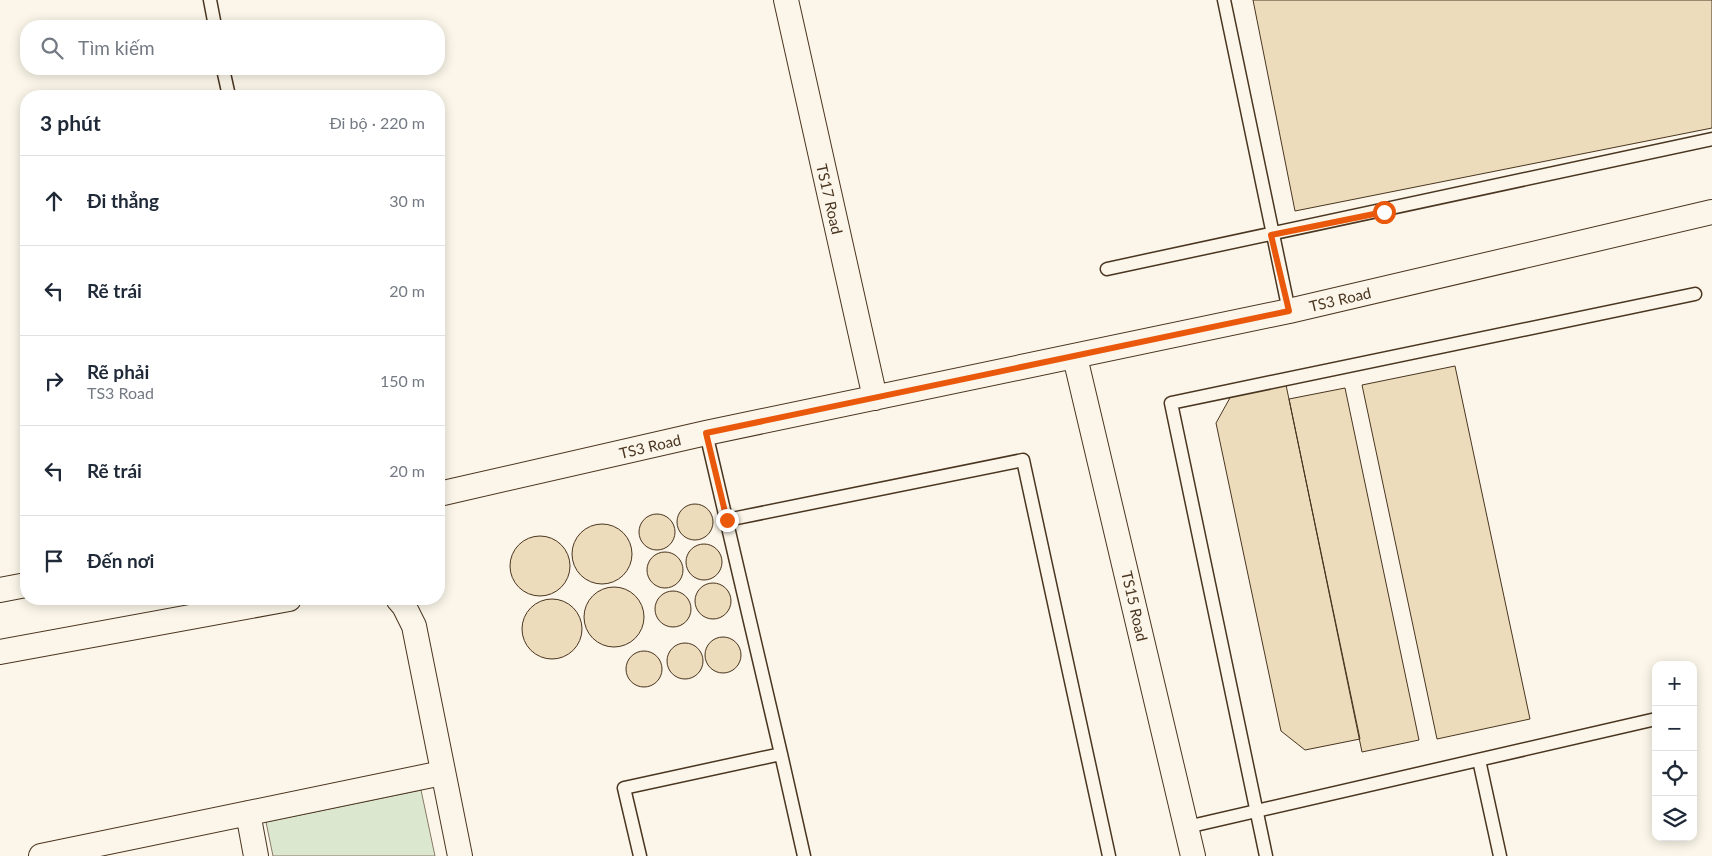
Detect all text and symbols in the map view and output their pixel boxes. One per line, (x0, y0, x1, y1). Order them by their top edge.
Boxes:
search box (20, 20, 445, 75)
icon: search (38, 34, 66, 62)
text: Tìm kiếm (78, 36, 155, 59)
text: 3 phút (40, 110, 101, 135)
text: Đi bộ · 220 m (329, 113, 425, 132)
street label: TS17 Road (813, 162, 847, 236)
icon: ahead (40, 187, 68, 215)
text: Đi thẳng (87, 189, 159, 212)
text: 30 m (389, 191, 425, 210)
route start (1373, 201, 1396, 224)
icon: left (40, 277, 68, 305)
text: Rẽ trái (87, 279, 142, 302)
text: 20 m (389, 281, 425, 300)
street label: TS3 Road (1307, 283, 1373, 315)
text: Rẽ phải (87, 360, 149, 383)
icon: right (40, 367, 68, 395)
text: 150 m (380, 371, 425, 390)
text: TS3 Road (87, 383, 154, 402)
street label: TS3 Road (617, 430, 683, 462)
icon: left (40, 457, 68, 485)
text: Rẽ trái (87, 459, 142, 482)
text: 20 m (389, 461, 425, 480)
route end (716, 509, 739, 532)
icon: arrive (40, 547, 68, 575)
text: Đến nơi (87, 549, 154, 572)
street label: TS15 Road (1118, 569, 1152, 643)
map controls (1652, 661, 1697, 841)
button: + (1652, 661, 1697, 706)
button: − (1652, 706, 1697, 751)
button: locate (1652, 751, 1697, 796)
button: layers (1652, 796, 1697, 841)

